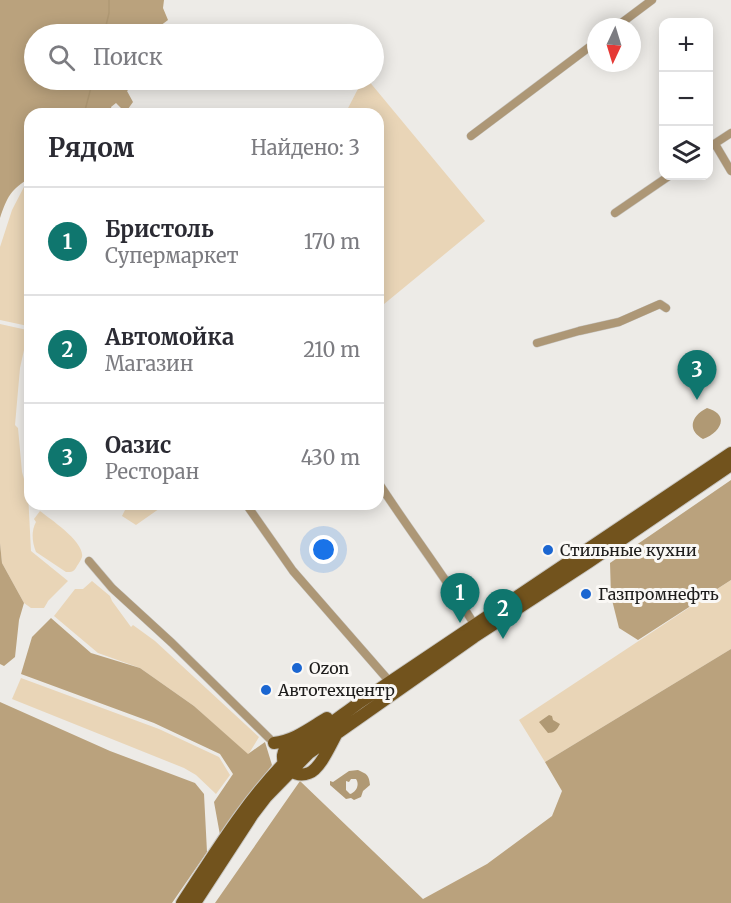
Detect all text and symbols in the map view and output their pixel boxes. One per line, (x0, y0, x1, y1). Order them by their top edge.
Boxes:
north arrow (587, 18, 641, 72)
map controls (659, 18, 713, 180)
button: + (659, 18, 713, 72)
search box (24, 24, 384, 90)
icon: search (45, 41, 78, 74)
text: Поиск (93, 43, 163, 71)
button: − (659, 72, 713, 126)
button: layers (659, 126, 713, 180)
text: Рядом (48, 131, 134, 164)
text: Найдено: 3 (251, 135, 360, 160)
text: Бристоль (105, 215, 214, 243)
text: 1 (63, 229, 72, 254)
text: 170 m (304, 229, 360, 254)
text: Супермаркет (105, 243, 239, 268)
text: Автомойка (105, 323, 234, 351)
text: 2 (62, 337, 73, 362)
text: 210 m (303, 337, 360, 362)
pin: 3 (678, 350, 716, 400)
text: Магазин (105, 351, 194, 376)
text: Оазис (105, 431, 171, 459)
text: 3 (62, 445, 73, 470)
text: 430 m (301, 445, 360, 470)
text: Ресторан (105, 459, 199, 484)
your location (309, 535, 338, 564)
place label: Стильные кухни (560, 540, 697, 560)
marker: Стильные кухни (541, 543, 555, 557)
pin: 1 (440, 574, 480, 623)
place label: Газпромнефть (598, 584, 719, 604)
marker: Газпромнефть (579, 587, 593, 601)
pin: 2 (484, 590, 522, 639)
place label: Ozon (309, 658, 349, 678)
marker: Ozon (290, 661, 304, 675)
place label: Автотехцентр (277, 680, 395, 700)
marker: Автотехцентр (259, 683, 273, 697)

